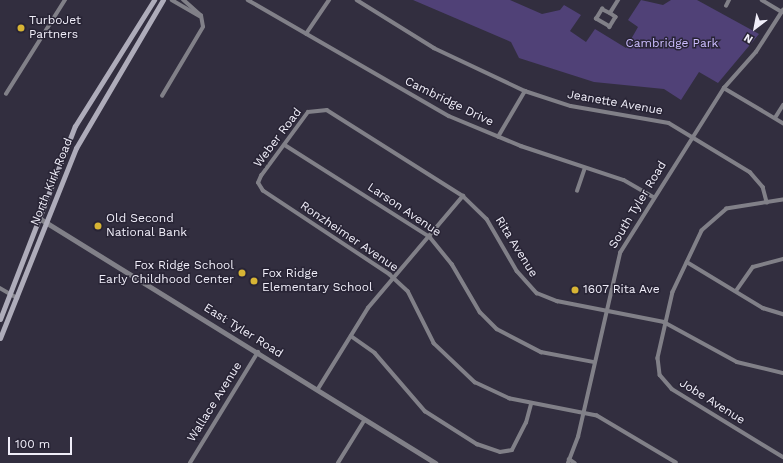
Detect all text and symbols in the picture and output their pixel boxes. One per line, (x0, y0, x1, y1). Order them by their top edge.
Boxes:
north arrow (735, 8, 775, 48)
place label: TurboJet Partners (29, 14, 81, 42)
marker: TurboJet Partners (16, 23, 26, 33)
text: N (741, 31, 755, 46)
park label: Cambridge Park (626, 37, 718, 51)
street label: Cambridge Drive (402, 74, 496, 130)
street label: Jeanette Avenue (566, 87, 664, 119)
street label: Weber Road (251, 105, 305, 171)
street label: North Kirk Road (28, 136, 76, 228)
street label: South Tyler Road (606, 158, 670, 252)
street label: Larson Avenue (364, 180, 444, 240)
street label: Ronzheimer Avenue (297, 199, 401, 275)
place label: Old Second National Bank (106, 212, 188, 240)
street label: Rita Avenue (491, 214, 541, 280)
marker: Old Second National Bank (93, 221, 103, 231)
place label: Fox Ridge School Early Childhood Center (98, 259, 234, 287)
place label: Fox Ridge Elementary School (262, 267, 373, 295)
marker: Fox Ridge School Early Childhood Center (237, 268, 247, 278)
marker: Fox Ridge Elementary School (249, 276, 259, 286)
place label: 1607 Rita Ave (583, 283, 661, 297)
marker: 1607 Rita Ave (570, 285, 580, 295)
street label: East Tyler Road (201, 301, 285, 361)
street label: Wallace Avenue (184, 359, 246, 445)
street label: Jobe Avenue (676, 376, 748, 428)
scale bar (10, 429, 74, 455)
text: 100 m (15, 437, 50, 451)

